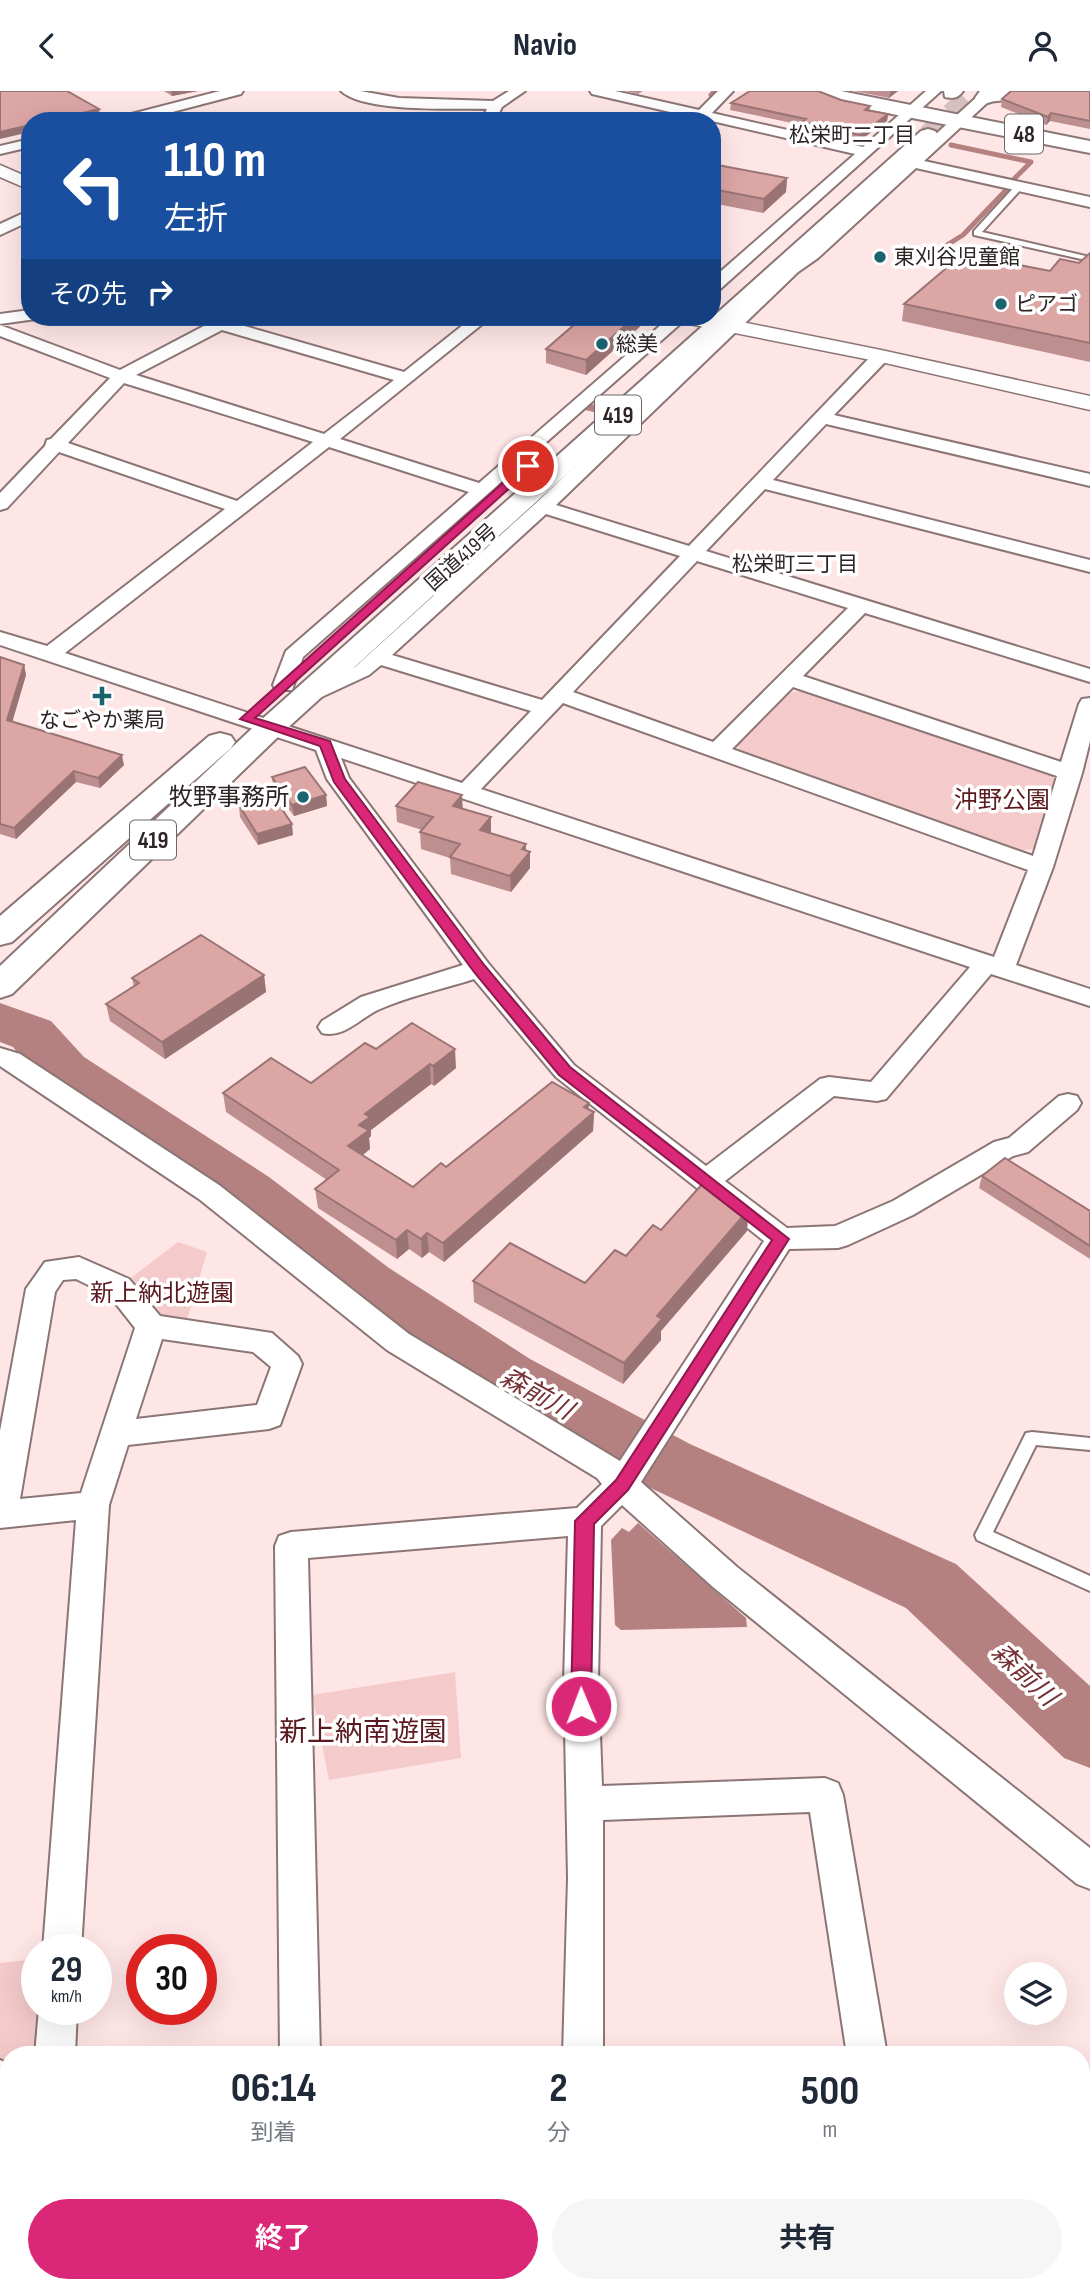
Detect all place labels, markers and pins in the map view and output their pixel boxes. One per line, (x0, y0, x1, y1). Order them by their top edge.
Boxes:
place label: 東刈谷児童館 (894, 245, 1020, 270)
marker: 東刈谷児童館 (872, 249, 888, 265)
place label: ピアゴ (1015, 292, 1078, 317)
marker: ピアゴ (993, 296, 1009, 312)
place label: 総美 (616, 332, 658, 357)
marker: 総美 (594, 336, 610, 352)
pin (498, 436, 558, 496)
marker: なごやか薬局 (94, 688, 110, 704)
place label: なごやか薬局 (39, 708, 165, 733)
place label: 牧野事務所 (169, 783, 289, 812)
marker: 牧野事務所 (295, 789, 311, 805)

